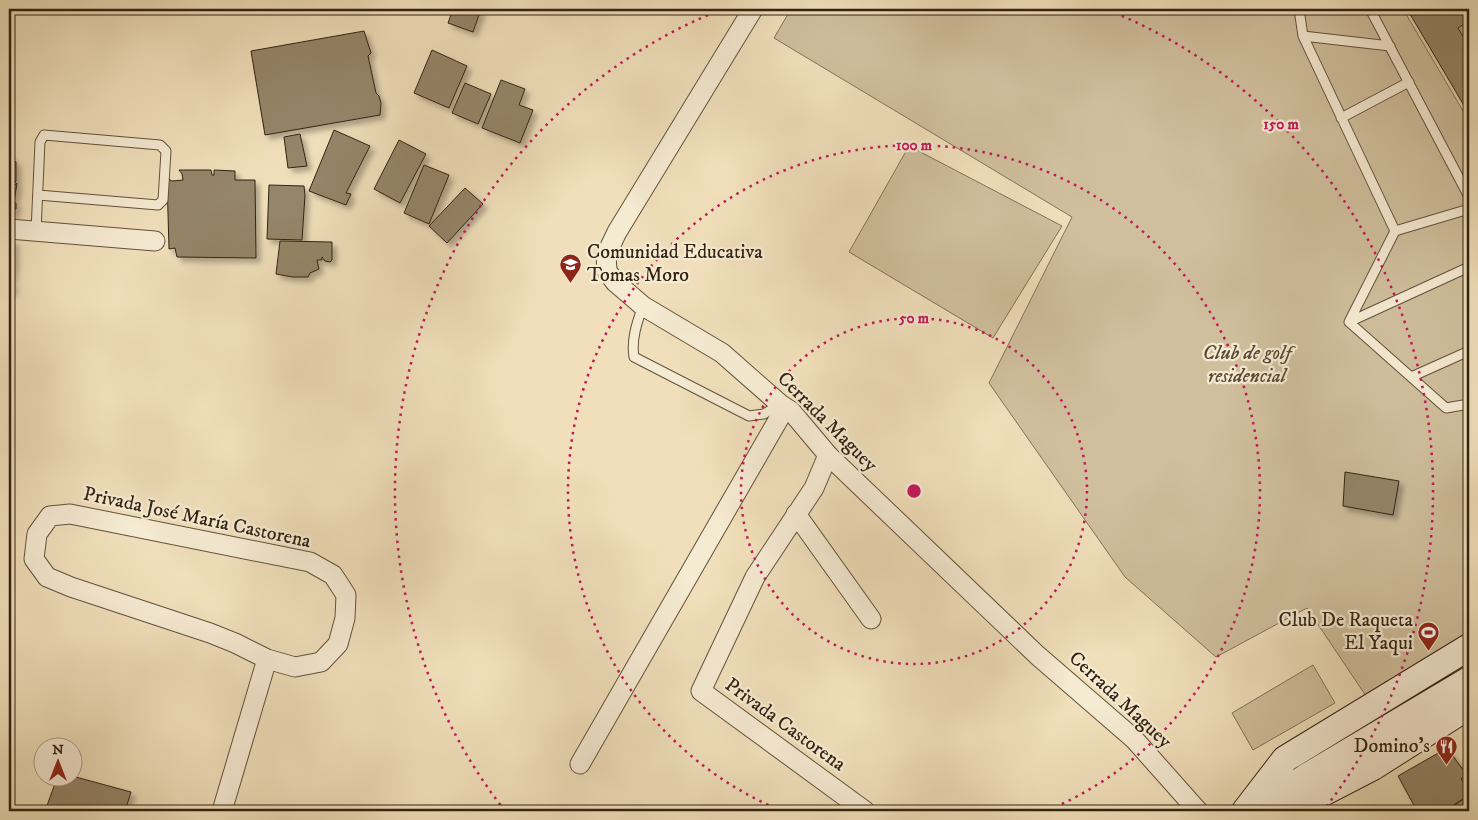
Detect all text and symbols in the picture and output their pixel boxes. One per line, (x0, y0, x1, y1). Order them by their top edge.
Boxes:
text: 150 m (1263, 115, 1299, 134)
text: 100 m (896, 136, 933, 155)
place label: Comunidad Educativa Tomas Moro (587, 240, 763, 288)
school or university icon: Comunidad Educativa Tomas Moro (559, 252, 583, 283)
text: 50 m (898, 309, 930, 328)
park label: Club de golf residencial (1203, 341, 1296, 389)
street label: Cerrada Maguey (772, 367, 883, 478)
street label: Privada José María Castorena (81, 482, 314, 554)
centre of rings (905, 482, 923, 500)
place label: Club De Raqueta El Yaqui (1278, 608, 1413, 656)
sports icon: Club De Raqueta El Yaqui (1417, 620, 1441, 651)
street label: Cerrada Maguey (1063, 646, 1177, 754)
street label: Privada Castorena (720, 673, 851, 778)
place label: Domino's (1354, 734, 1430, 759)
restaurant icon: Domino's (1434, 734, 1458, 765)
north arrow (32, 738, 82, 788)
text: N (52, 741, 64, 759)

